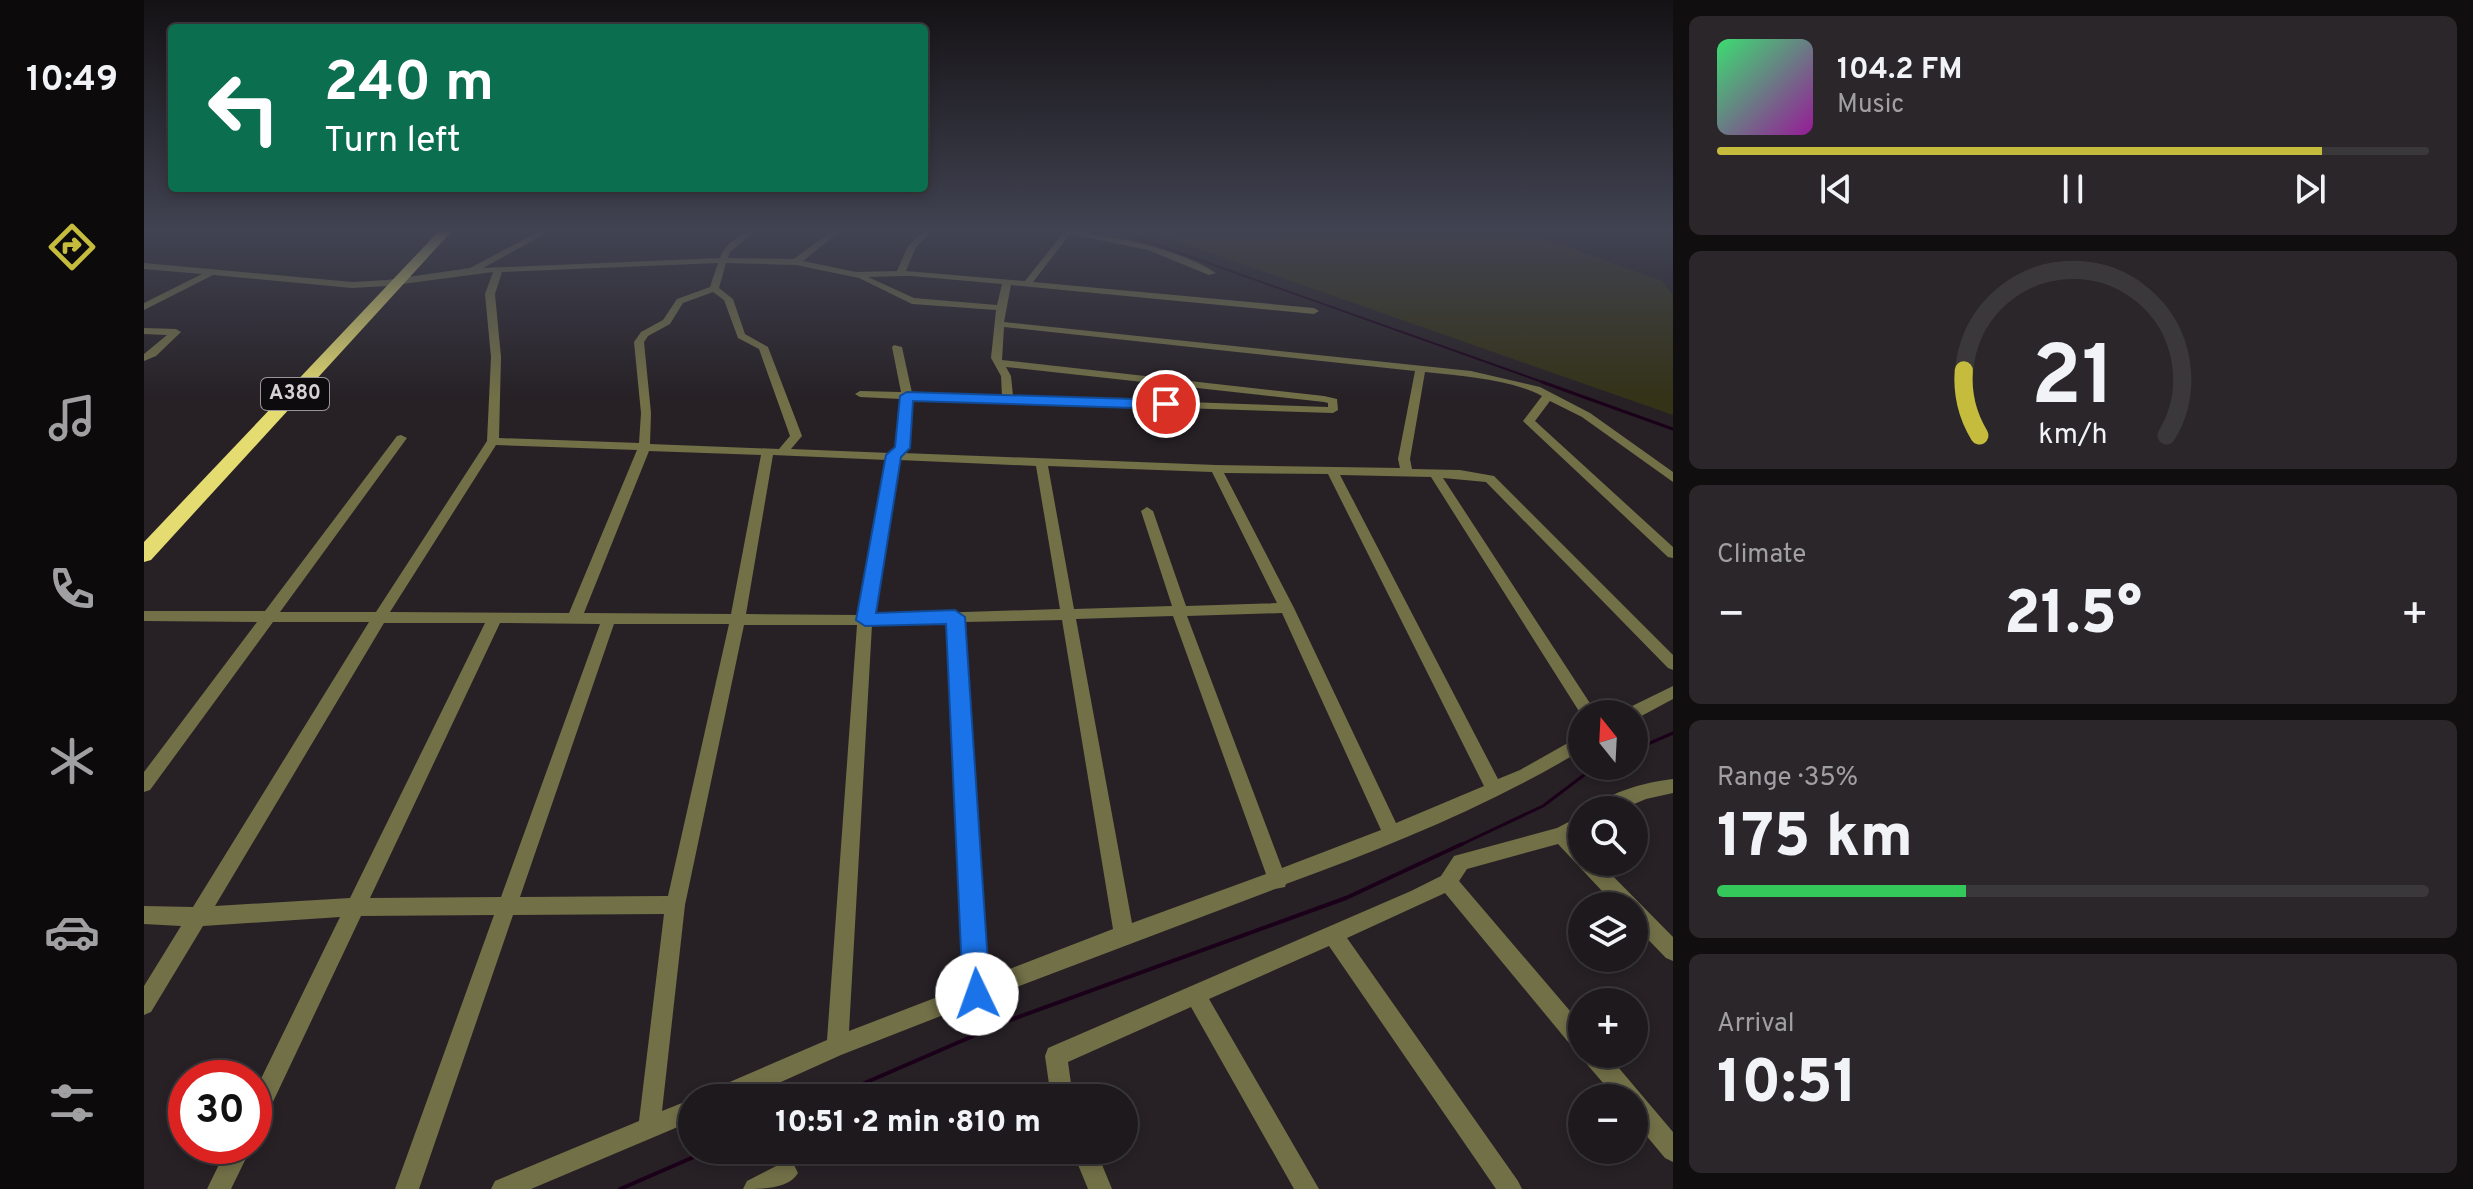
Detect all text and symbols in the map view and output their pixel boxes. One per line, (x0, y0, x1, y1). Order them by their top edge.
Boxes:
text: 240 m (324, 50, 494, 120)
text: 104.2 FM (1837, 52, 1963, 89)
icon: left (192, 56, 296, 160)
text: 10:49 (26, 58, 118, 104)
text: Music (1837, 89, 1904, 122)
text: Turn left (324, 119, 461, 165)
icon: previous (1814, 167, 1858, 211)
icon: pause (2051, 167, 2095, 211)
icon: next (2288, 167, 2332, 211)
icon: directions (44, 219, 100, 275)
text: 21 (2031, 328, 2115, 433)
pin (1132, 370, 1200, 438)
road number: A380 (261, 378, 329, 410)
icon: arrive (1144, 382, 1188, 426)
icon: music (44, 390, 100, 446)
text: km/h (2038, 418, 2108, 454)
text: Climate (1717, 539, 1806, 572)
icon: phone (44, 561, 100, 617)
text: 21.5° (2004, 579, 2142, 655)
text: − (1717, 589, 1745, 645)
text: + (2401, 589, 2429, 645)
north arrow (1568, 700, 1648, 780)
map controls (1568, 700, 1648, 1164)
icon: climate (44, 733, 100, 789)
text: Range · 35% (1717, 762, 1858, 795)
button: search (1568, 796, 1648, 876)
text: 175 km (1717, 802, 1913, 878)
button: layers (1568, 892, 1648, 972)
icon: car (44, 904, 100, 960)
position arrow (935, 952, 1019, 1036)
button: + (1568, 988, 1648, 1068)
text: Arrival (1717, 1008, 1795, 1041)
text: 10:51 (1717, 1048, 1857, 1124)
speed limit sign: 30 (168, 1060, 272, 1164)
icon: filters (44, 1075, 100, 1131)
button: − (1568, 1084, 1648, 1164)
text: 10:51 · 2 min · 810 m (775, 1105, 1041, 1142)

